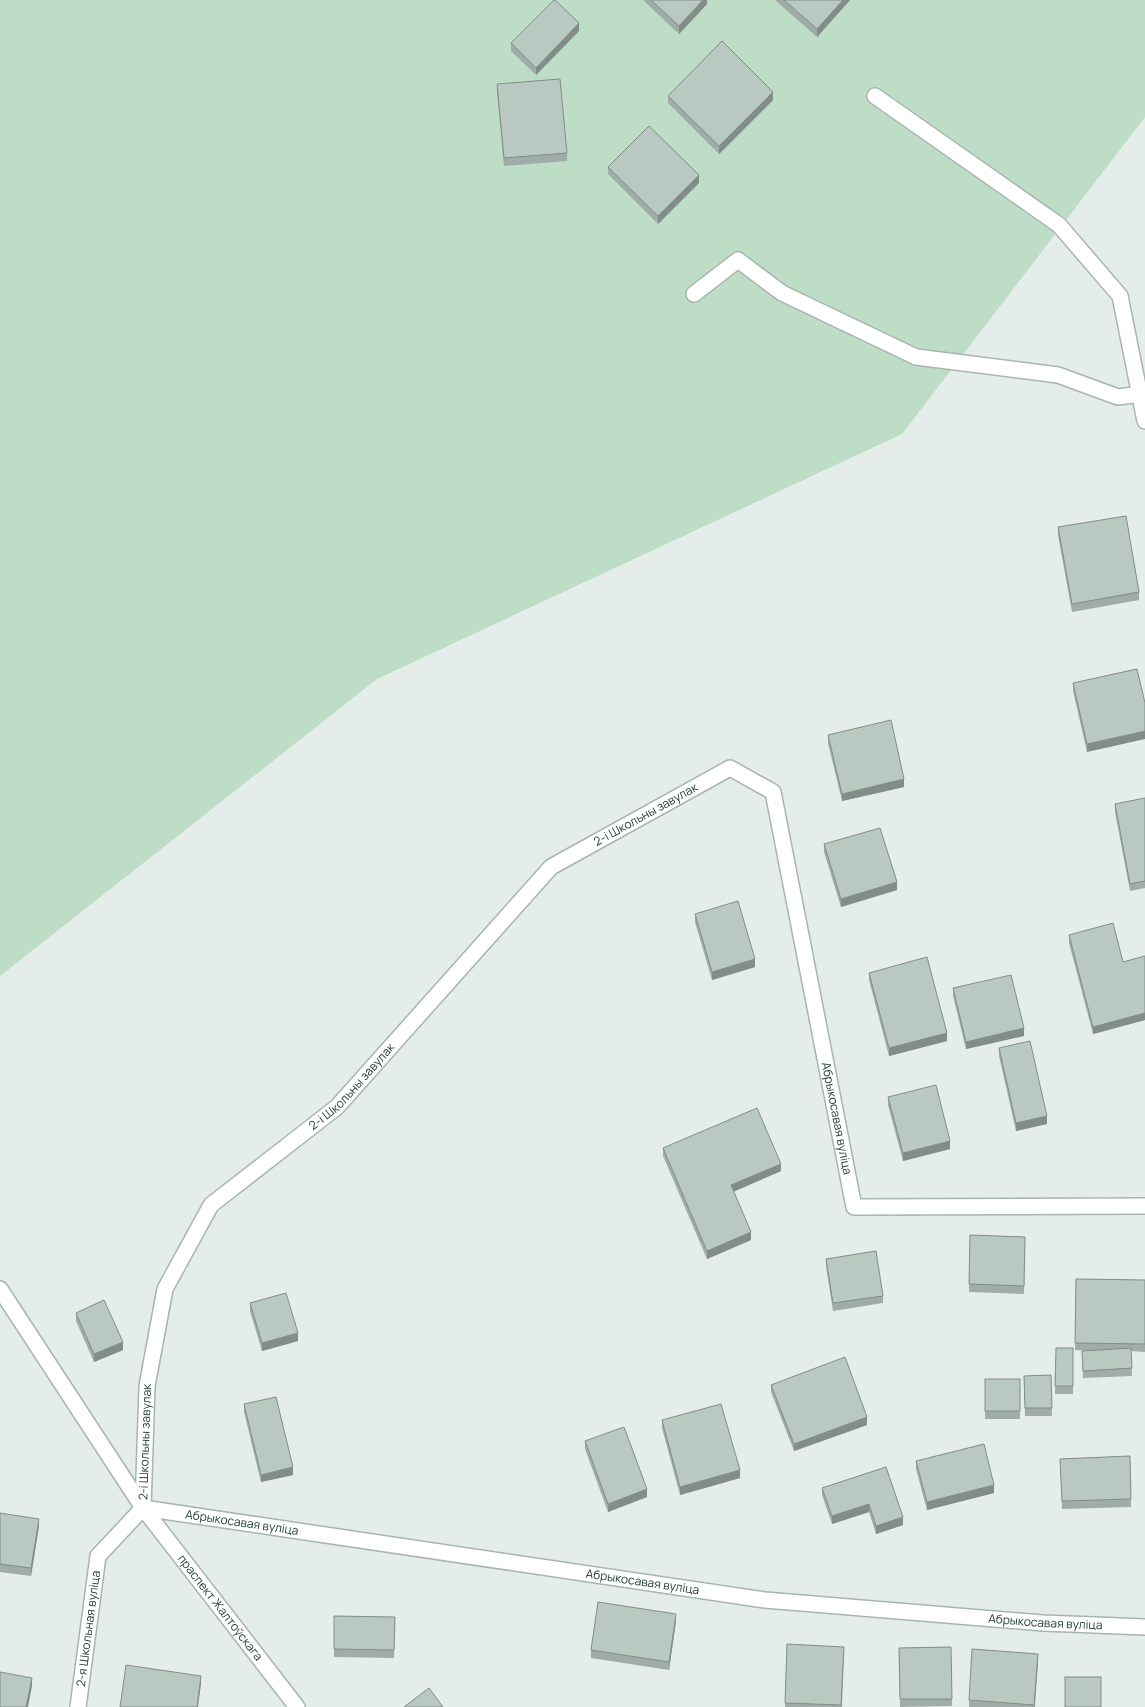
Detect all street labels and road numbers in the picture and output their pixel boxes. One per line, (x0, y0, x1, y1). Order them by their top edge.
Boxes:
street label: 2-і Школьны завулак (590, 778, 702, 850)
street label: 2-і Школьны завулак (305, 1038, 399, 1134)
street label: Абрыкосавая вуліца (818, 1060, 857, 1176)
street label: 2-і Школьны завулак (134, 1382, 155, 1500)
street label: Абрыкосавая вуліца (184, 1505, 300, 1539)
street label: праспект Жалтоўскага (174, 1551, 267, 1664)
street label: Абрыкосавая вуліца (585, 1565, 701, 1598)
street label: 2-я Школьная вуліца (72, 1569, 104, 1688)
street label: Абрыкосавая вуліца (988, 1609, 1103, 1633)

